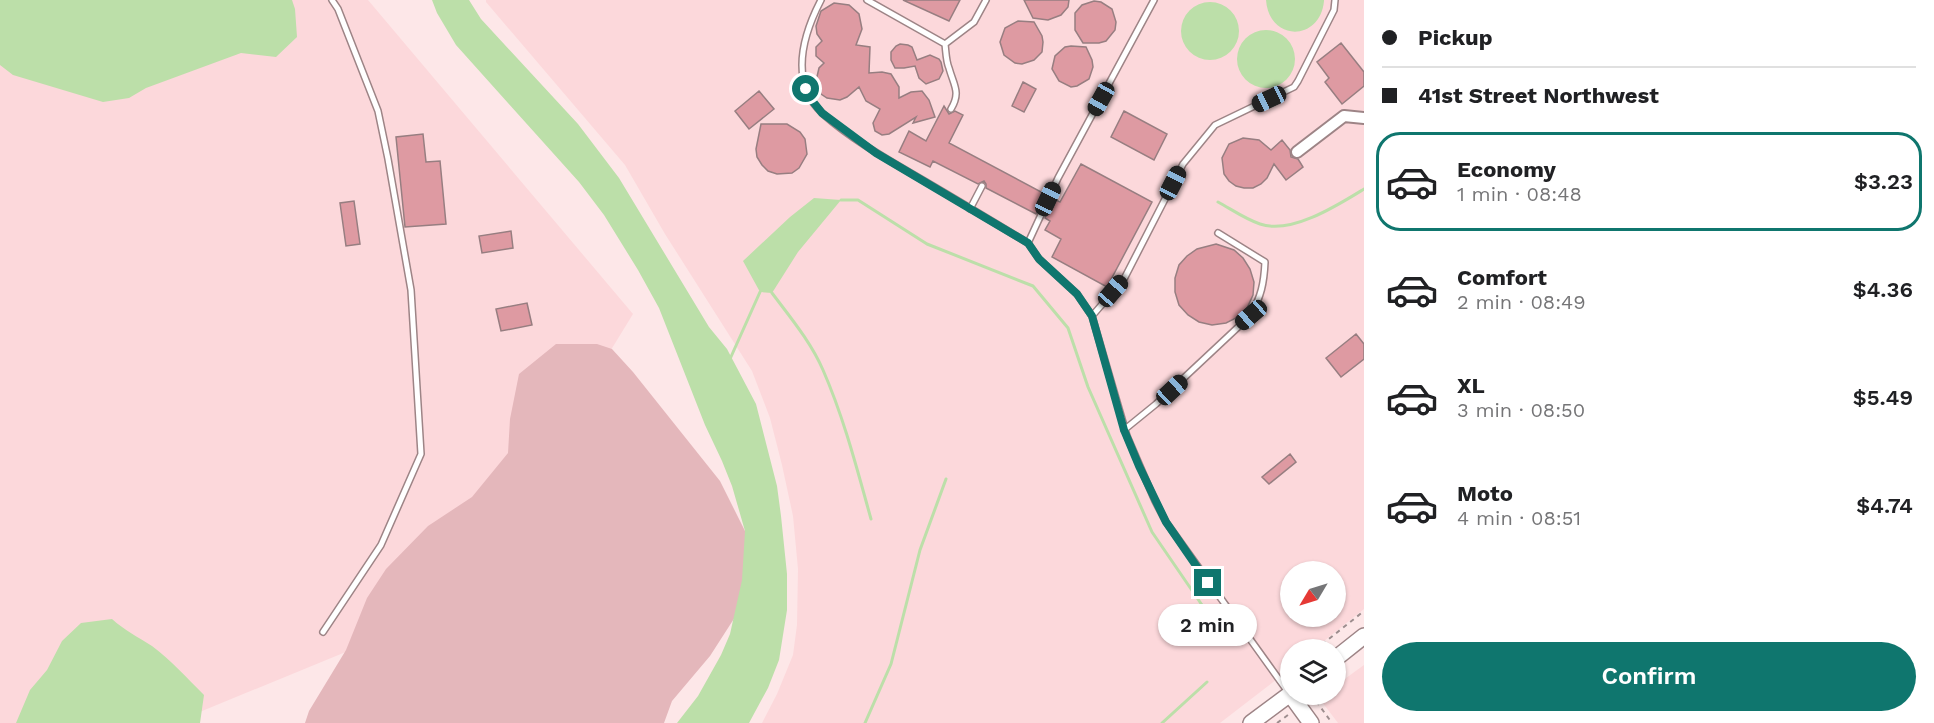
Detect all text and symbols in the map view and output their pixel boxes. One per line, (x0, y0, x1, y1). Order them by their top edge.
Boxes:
text: Pickup (1418, 25, 1493, 50)
route start (792, 75, 819, 102)
car (1084, 79, 1118, 119)
car (1249, 83, 1289, 115)
text: 41st Street Northwest (1418, 83, 1659, 108)
icon: car (1385, 155, 1439, 209)
text: Economy (1457, 157, 1556, 182)
car (1157, 163, 1189, 203)
text: $3.23 (1854, 169, 1913, 194)
car (1032, 179, 1064, 219)
text: 1 min · 08:48 (1457, 182, 1582, 206)
icon: car (1385, 263, 1439, 317)
text: Comfort (1457, 265, 1547, 290)
car (1094, 272, 1132, 310)
text: $4.36 (1853, 277, 1913, 302)
text: 2 min · 08:49 (1457, 290, 1586, 314)
car (1232, 296, 1270, 334)
car (1153, 371, 1191, 409)
icon: car (1385, 371, 1439, 425)
text: XL (1457, 373, 1485, 398)
text: $5.49 (1853, 385, 1913, 410)
text: 3 min · 08:50 (1457, 398, 1585, 422)
icon: car (1385, 479, 1439, 533)
text: Moto (1457, 481, 1513, 506)
text: $4.74 (1856, 493, 1913, 518)
text: 4 min · 08:51 (1457, 506, 1581, 530)
north arrow (1280, 561, 1346, 627)
map controls (1280, 561, 1346, 705)
route end (1194, 569, 1221, 596)
callout: 2 min (1158, 604, 1258, 646)
text: 2 min (1180, 613, 1235, 637)
button: layers (1280, 639, 1346, 705)
button: Confirm (1382, 642, 1916, 711)

